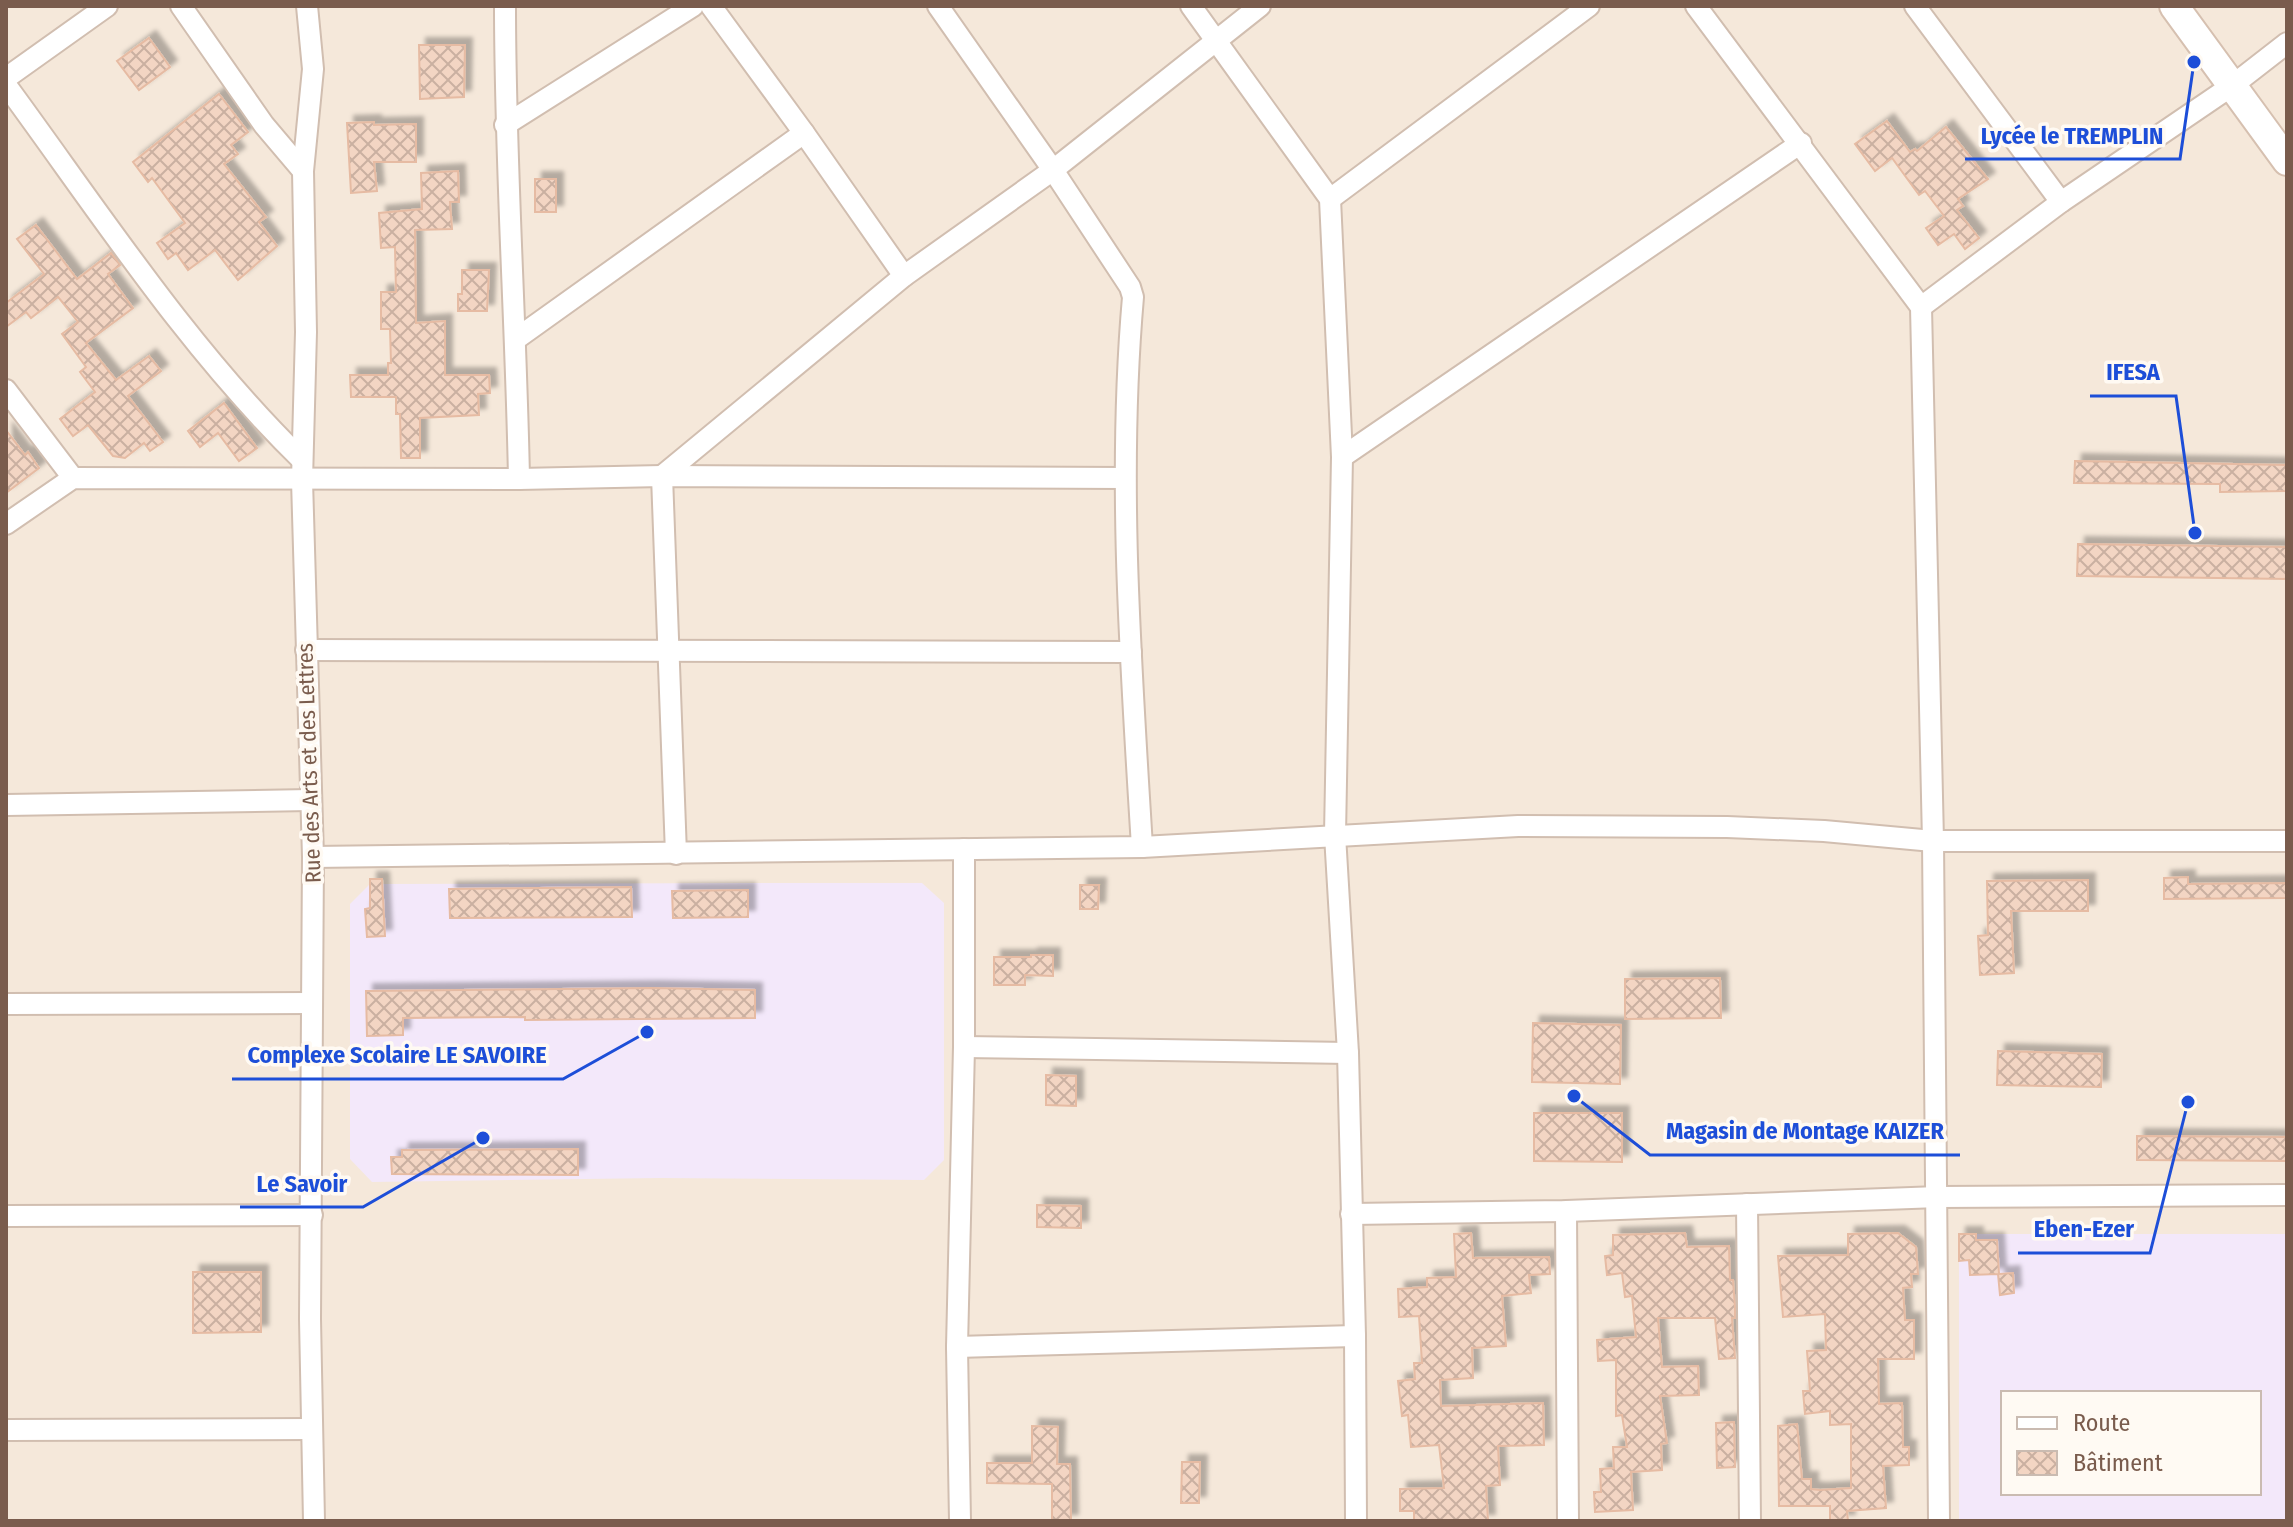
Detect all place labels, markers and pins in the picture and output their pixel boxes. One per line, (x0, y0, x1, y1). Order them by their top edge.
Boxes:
callout: Lycée le TREMPLIN (1965, 111, 2180, 159)
callout: IFESA (2090, 348, 2176, 396)
callout: Complexe Scolaire LE SAVOIRE (232, 1031, 563, 1079)
callout: Magasin de Montage KAIZER (1650, 1107, 1960, 1155)
callout: Le Savoir (240, 1159, 363, 1207)
callout: Eben-Ezer (2018, 1205, 2150, 1253)

